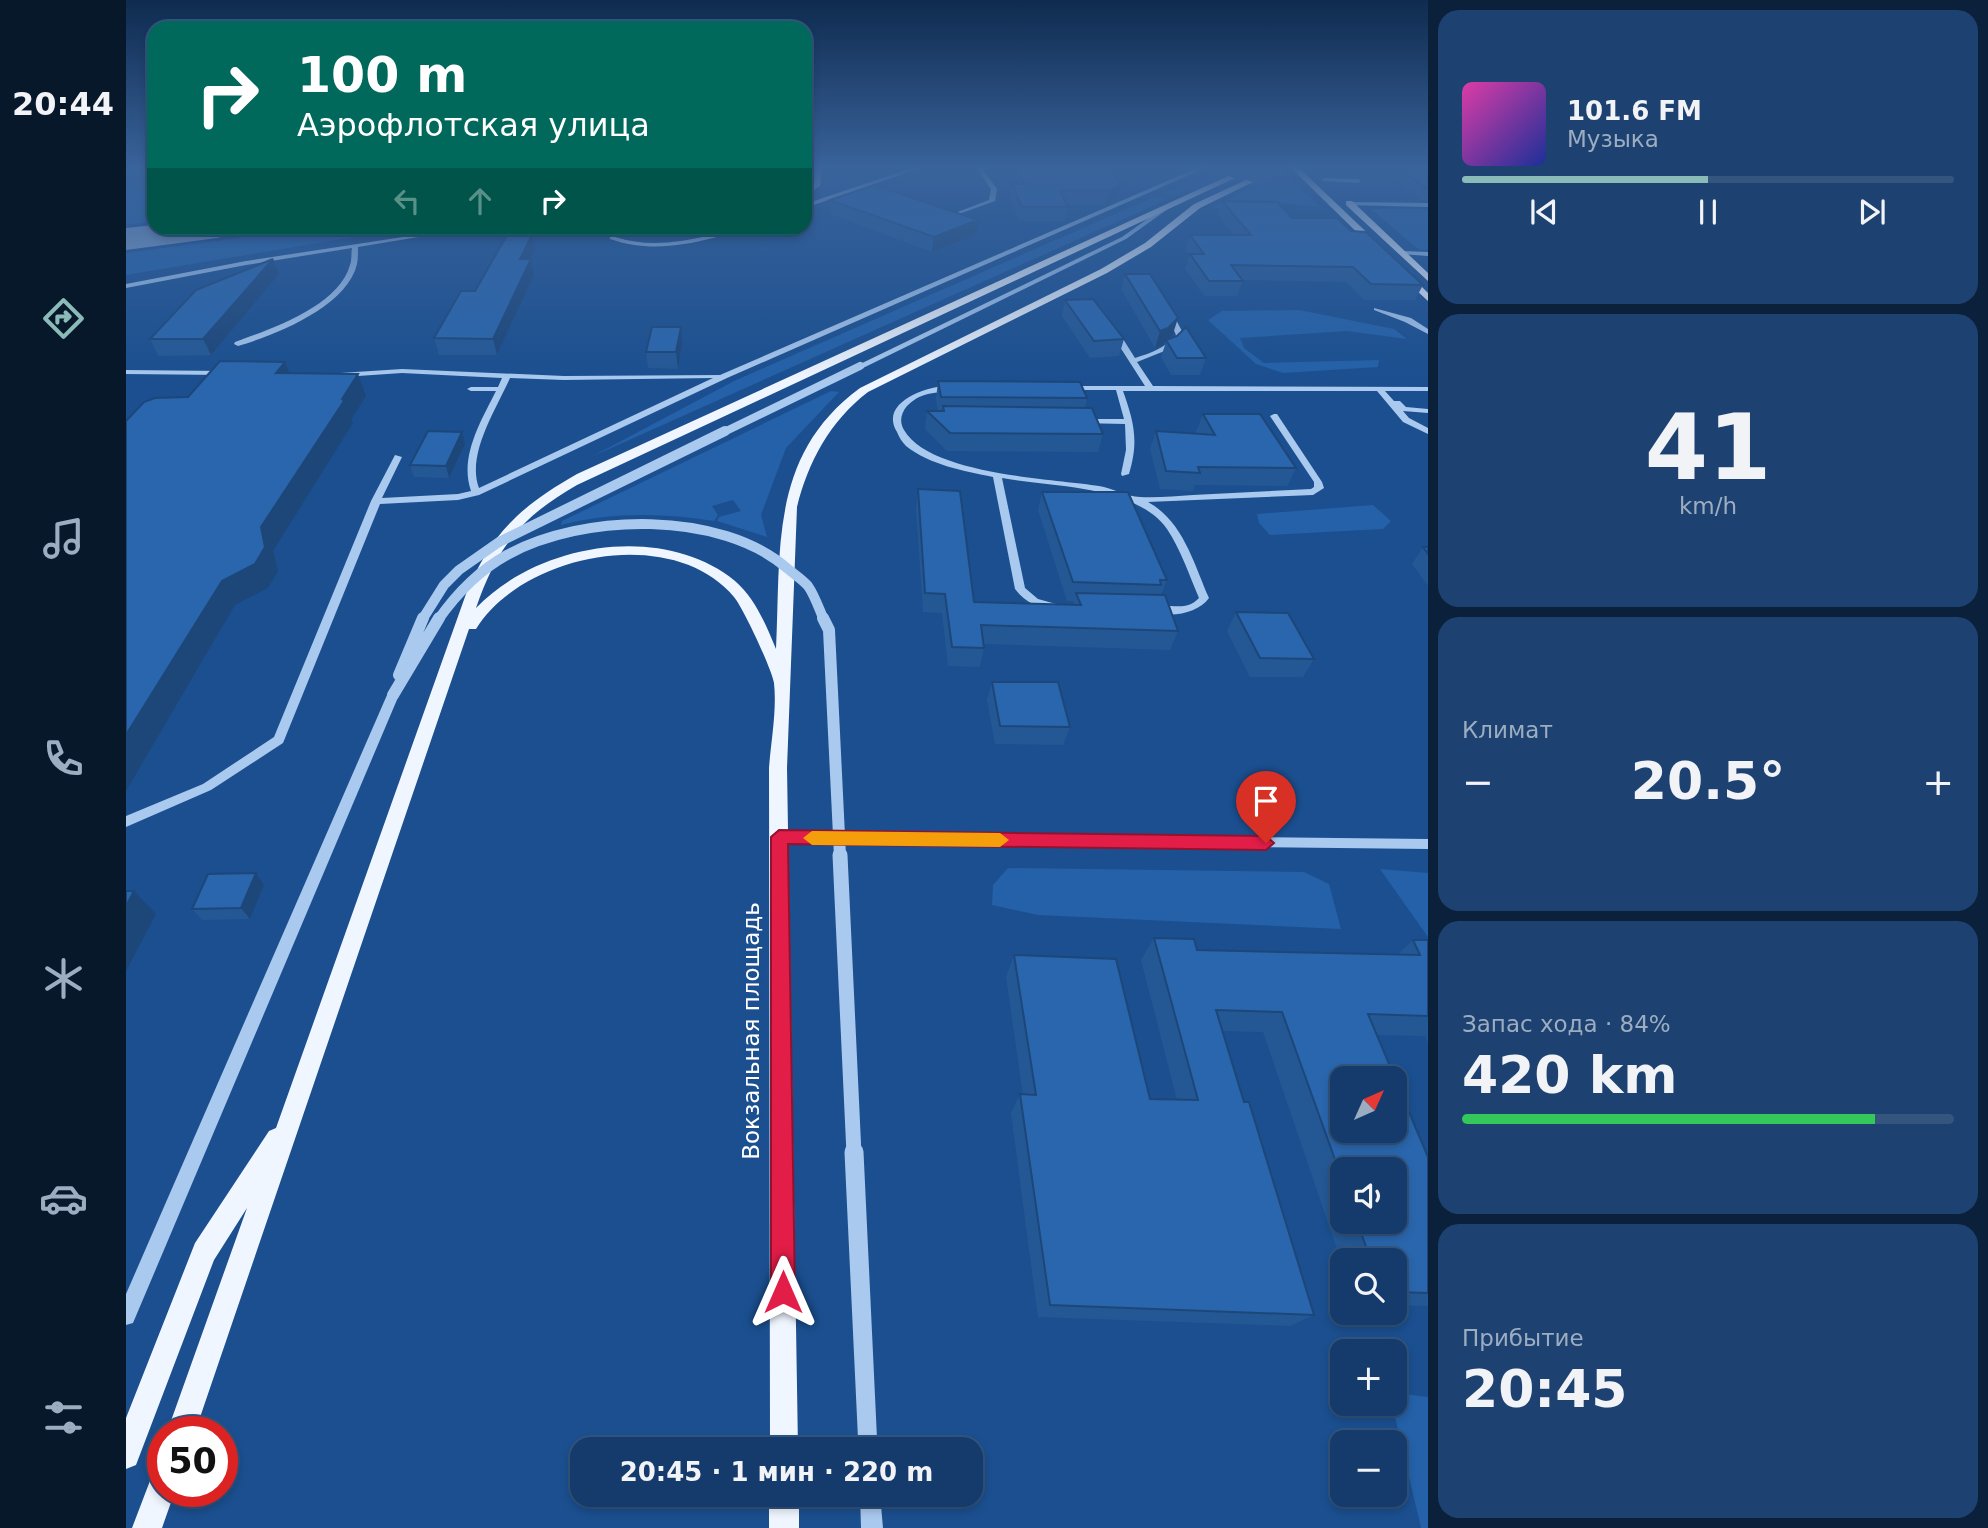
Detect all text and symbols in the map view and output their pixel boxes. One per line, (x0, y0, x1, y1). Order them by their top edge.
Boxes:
text: 100 m (297, 47, 467, 104)
icon: right (182, 49, 273, 140)
text: 20:44 (12, 85, 114, 123)
text: 101.6 FM (1567, 96, 1702, 126)
text: Аэрофлотская улица (297, 106, 650, 144)
text: Музыка (1567, 126, 1659, 152)
icon: left (388, 182, 426, 220)
icon: ahead (461, 182, 499, 220)
icon: right (534, 182, 572, 220)
icon: previous (1525, 193, 1563, 231)
icon: pause (1689, 193, 1727, 231)
icon: next (1853, 193, 1891, 231)
icon: directions (39, 294, 88, 343)
text: 41 (1645, 395, 1771, 500)
text: km/h (1679, 493, 1737, 519)
icon: music (39, 514, 88, 563)
text: Климат (1462, 717, 1553, 743)
icon: phone (39, 734, 88, 783)
text: 20.5° (1631, 751, 1785, 811)
text: − (1462, 760, 1494, 804)
text: + (1922, 760, 1954, 804)
pin (1236, 771, 1296, 843)
icon: arrive (1247, 782, 1285, 820)
street label: Вокзальная площадь (738, 902, 764, 1160)
icon: climate (39, 954, 88, 1003)
text: Запас хода · 84% (1462, 1011, 1671, 1037)
text: 420 km (1462, 1045, 1677, 1105)
north arrow (1330, 1066, 1407, 1143)
map controls (1330, 1066, 1407, 1507)
button: sound (1330, 1157, 1407, 1234)
icon: car (39, 1174, 88, 1223)
button: search (1330, 1248, 1407, 1325)
position arrow (746, 1255, 820, 1329)
text: Прибытие (1462, 1325, 1584, 1351)
button: + (1330, 1339, 1407, 1416)
text: 20:45 (1462, 1359, 1628, 1419)
icon: filters (39, 1393, 88, 1442)
speed limit sign: 50 (147, 1416, 238, 1507)
button: − (1330, 1430, 1407, 1507)
text: 20:45 · 1 мин · 220 m (620, 1457, 933, 1487)

